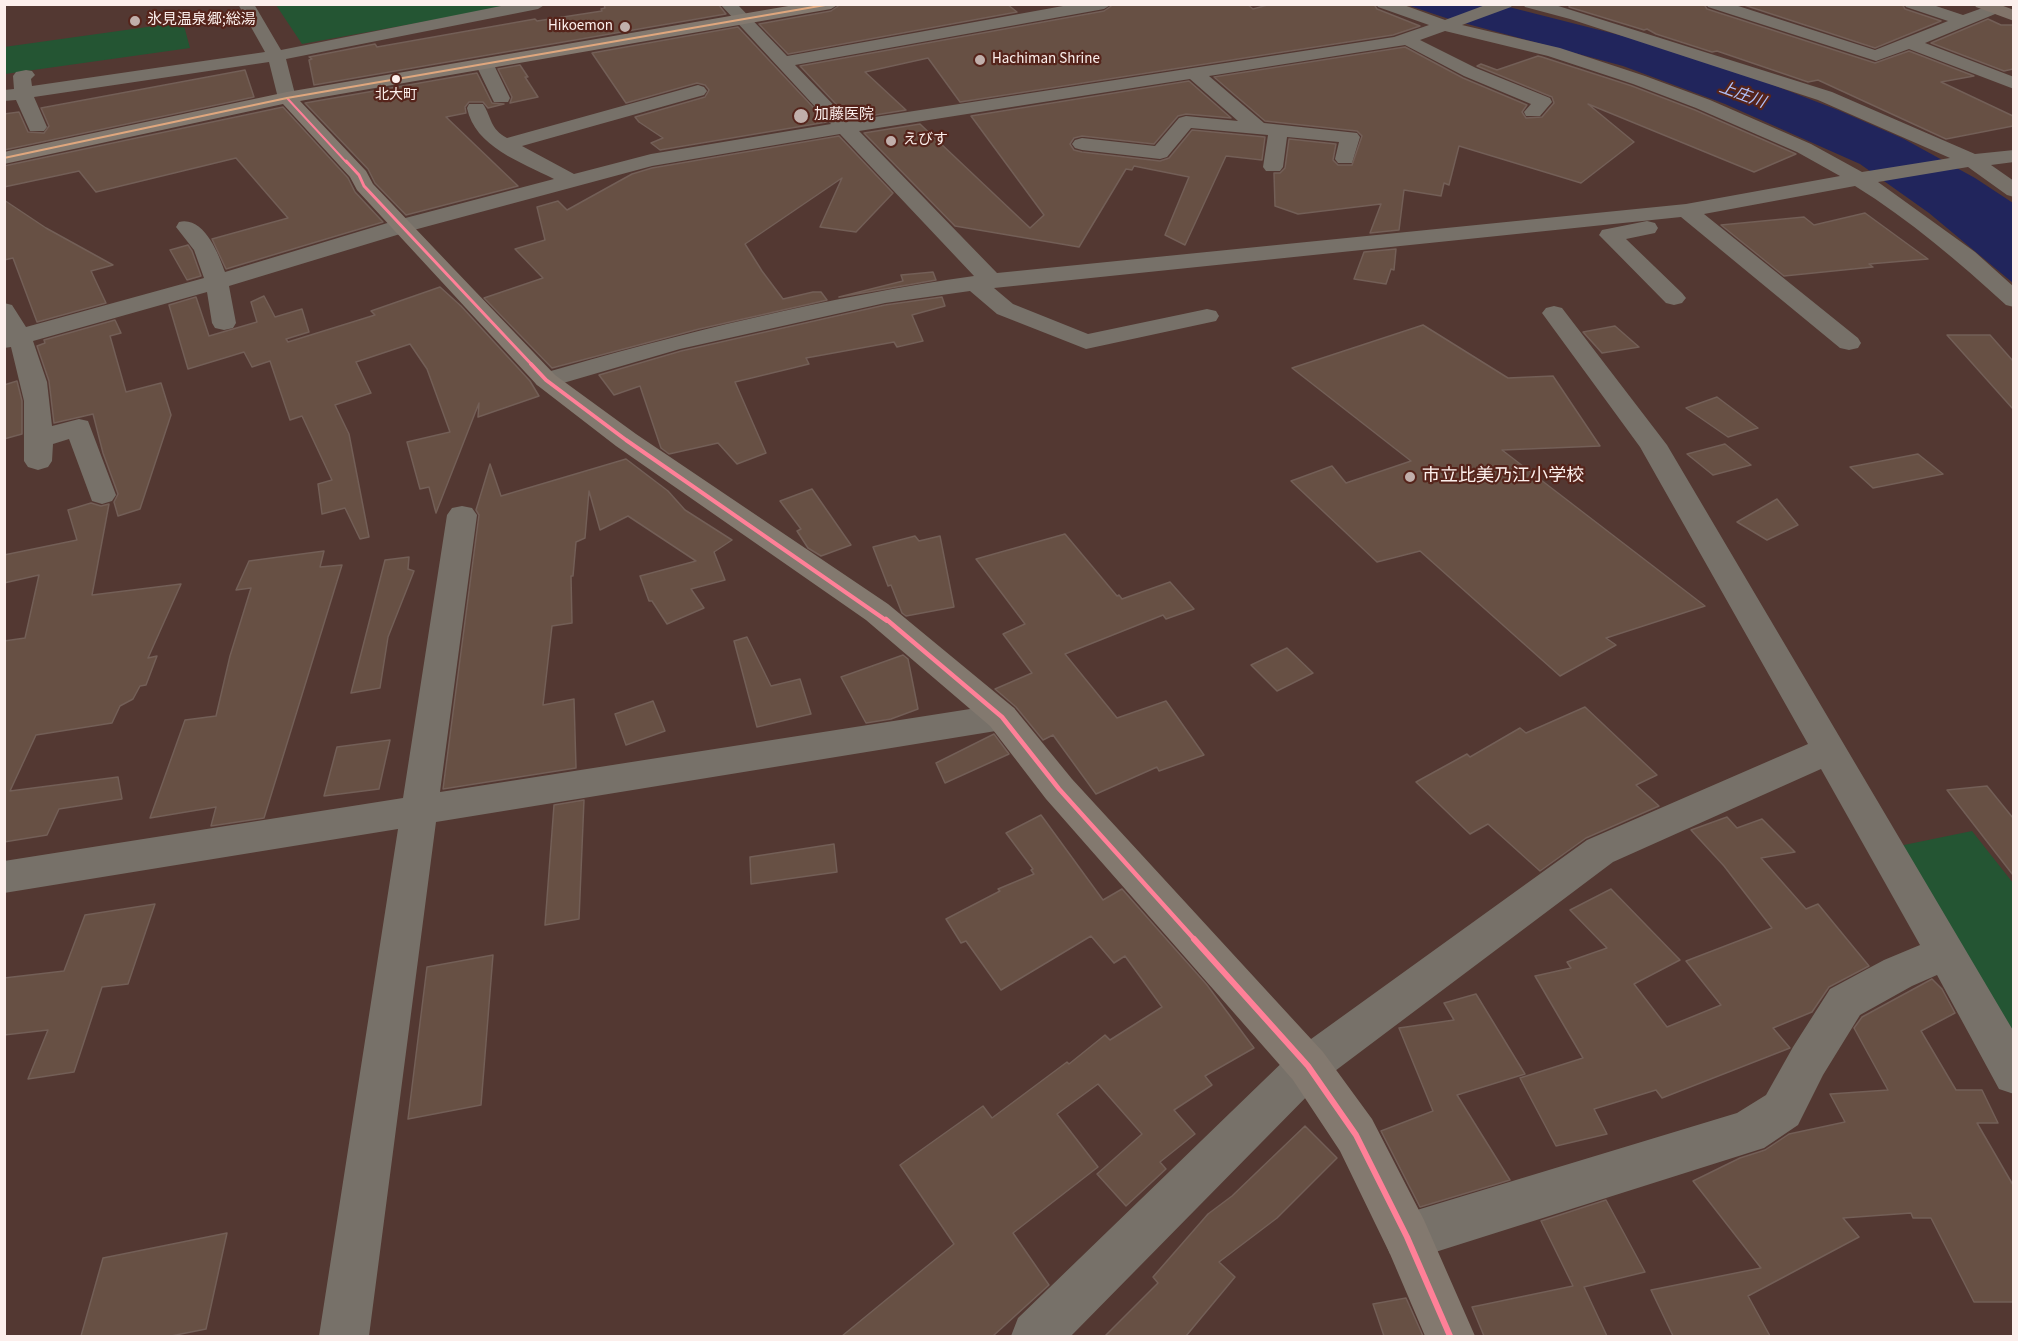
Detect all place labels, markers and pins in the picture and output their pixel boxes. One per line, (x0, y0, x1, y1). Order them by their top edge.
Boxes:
place label: 氷見温泉郷;総湯 (147, 12, 256, 30)
marker: 氷見温泉郷;総湯 (128, 14, 142, 28)
place label: Hikoemon (548, 18, 613, 36)
marker: Hikoemon (618, 20, 632, 34)
place label: Hachiman Shrine (992, 51, 1100, 69)
marker: Hachiman Shrine (973, 53, 987, 67)
marker: 北大町 (390, 73, 402, 85)
place label: 北大町 (375, 88, 417, 104)
marker: 加藤医院 (792, 107, 810, 125)
place label: 加藤医院 (814, 107, 874, 125)
place label: えびす (903, 132, 948, 150)
marker: えびす (884, 134, 898, 148)
place label: 市立比美乃江小学校 (1422, 466, 1584, 488)
marker: 市立比美乃江小学校 (1403, 470, 1417, 484)

